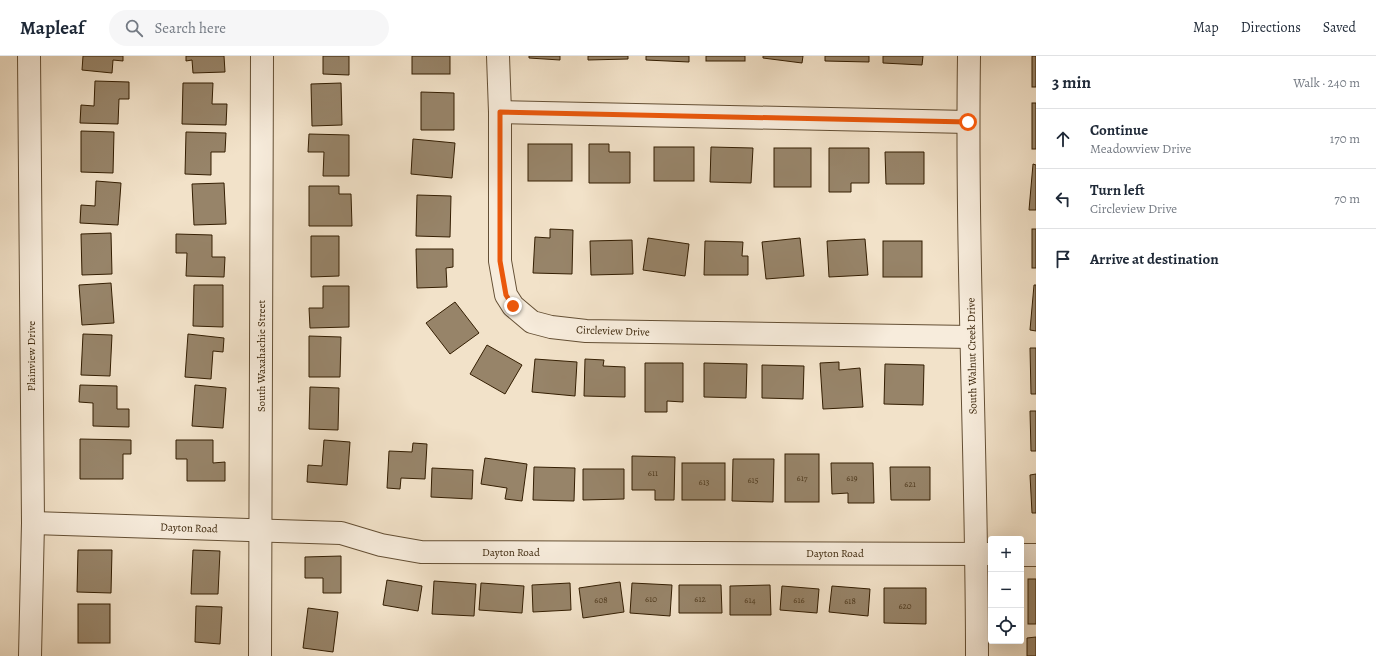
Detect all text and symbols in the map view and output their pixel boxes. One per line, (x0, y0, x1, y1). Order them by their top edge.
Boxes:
search box (109, 10, 389, 46)
text: Mapleaf (20, 15, 85, 41)
icon: search (123, 17, 145, 39)
text: Search here (155, 18, 226, 38)
text: Map (1193, 18, 1219, 37)
text: Directions (1241, 18, 1301, 37)
text: Saved (1323, 18, 1356, 37)
text: 3 min (1052, 71, 1091, 94)
text: Walk · 240 m (1293, 74, 1360, 91)
route start (959, 113, 977, 131)
text: Continue (1090, 120, 1148, 140)
icon: ahead (1052, 128, 1074, 150)
text: 170 m (1330, 130, 1360, 147)
text: Meadowview Drive (1090, 140, 1191, 157)
text: Turn left (1090, 180, 1145, 200)
icon: left (1052, 188, 1074, 210)
text: 70 m (1334, 190, 1360, 207)
text: Circleview Drive (1090, 200, 1177, 217)
icon: arrive (1052, 248, 1074, 270)
text: Arrive at destination (1090, 249, 1219, 269)
route end (504, 297, 522, 315)
street label: South Walnut Creek Drive (963, 297, 981, 414)
street label: South Waxahachie Street (254, 300, 269, 412)
street label: Plainview Drive (24, 321, 39, 391)
street label: Circleview Drive (576, 322, 650, 340)
house number: 611 (648, 467, 658, 479)
house number: 617 (796, 472, 808, 484)
house number: 619 (846, 472, 858, 484)
house number: 615 (747, 474, 759, 486)
house number: 613 (699, 476, 710, 488)
house number: 621 (904, 478, 916, 490)
street label: Dayton Road (160, 519, 218, 537)
map controls (988, 536, 1024, 644)
button: + (988, 536, 1024, 572)
street label: Dayton Road (482, 545, 540, 560)
street label: Dayton Road (806, 546, 864, 561)
button: − (988, 572, 1024, 608)
house number: 610 (645, 593, 657, 605)
house number: 612 (694, 593, 706, 605)
house number: 608 (594, 594, 608, 606)
house number: 614 (744, 594, 756, 606)
house number: 616 (793, 594, 805, 606)
house number: 618 (844, 595, 856, 607)
house number: 620 (898, 600, 912, 612)
button: locate (988, 608, 1024, 644)

